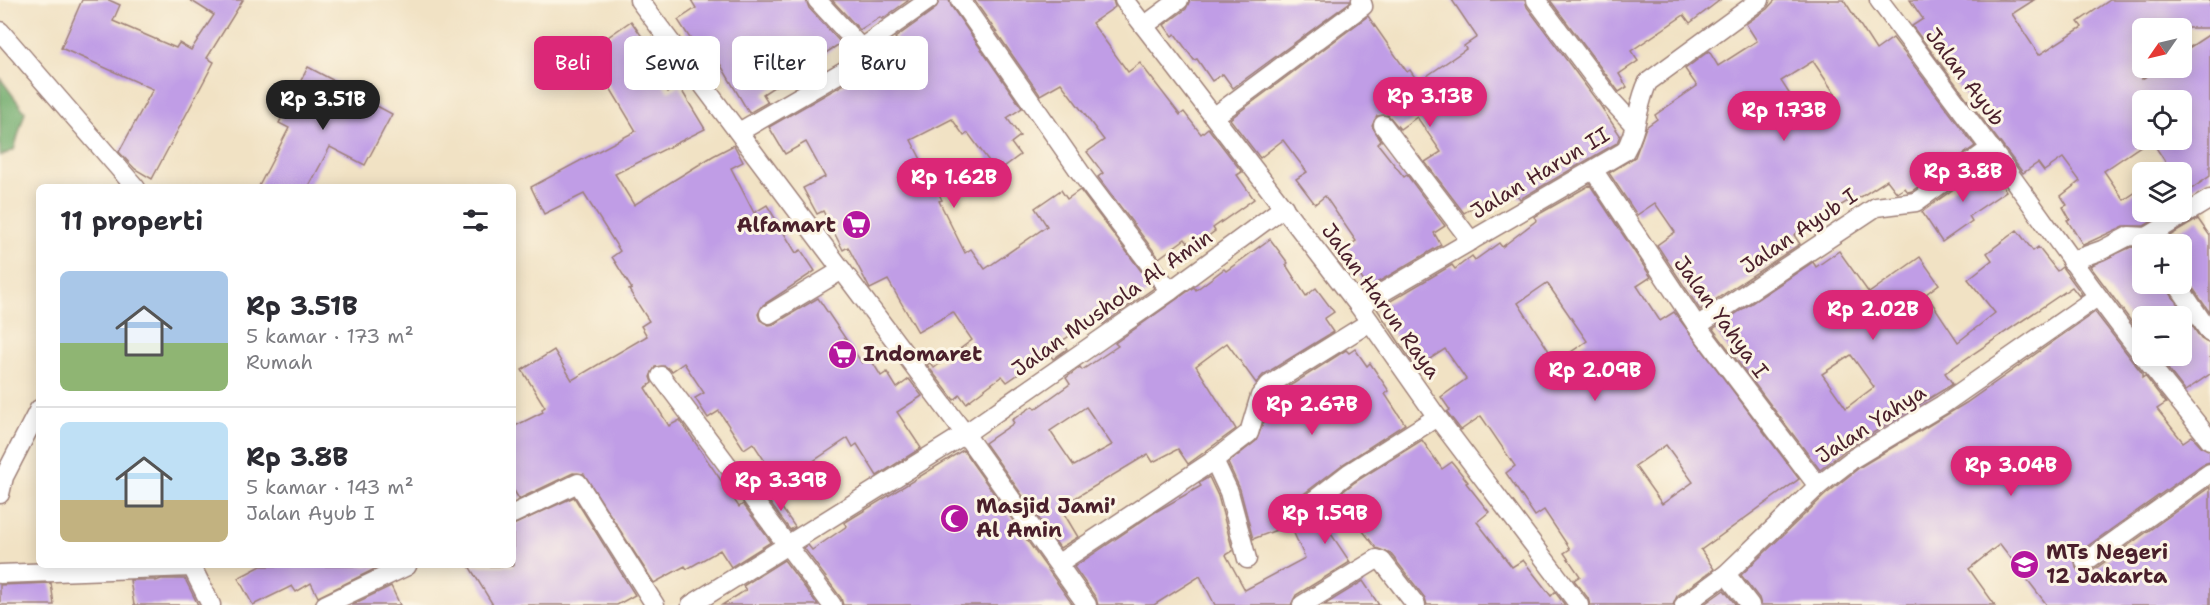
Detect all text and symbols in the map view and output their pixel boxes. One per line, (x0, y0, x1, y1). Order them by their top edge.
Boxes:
north arrow (2132, 18, 2192, 78)
map controls (2132, 18, 2192, 366)
street label: Jalan Ayub (1919, 22, 2011, 132)
chip: Beli (534, 36, 612, 90)
chip: Sewa (624, 36, 720, 90)
chip: Filter (732, 36, 827, 90)
chip: Baru (839, 36, 928, 90)
pin: Rp 3.13B (1368, 77, 1492, 128)
pin: Rp 3.51B (261, 80, 385, 131)
text: Rp 3.13B (1387, 83, 1473, 109)
text: Rp 3.51B (280, 86, 366, 112)
button: locate (2132, 90, 2192, 150)
pin: Rp 1.73B (1722, 91, 1846, 142)
text: Rp 1.73B (1742, 97, 1826, 123)
street label: Jalan Harun II (1465, 120, 1615, 226)
pin: Rp 3.8B (1908, 152, 2018, 203)
pin: Rp 1.62B (892, 158, 1016, 209)
text: Rp 3.8B (1924, 158, 2002, 184)
button: layers (2132, 162, 2192, 222)
text: Rp 1.62B (911, 164, 997, 190)
street label: Jalan Ayub I (1735, 182, 1863, 280)
text: 11 properti (60, 203, 203, 238)
icon: filters (459, 204, 492, 237)
supermarket icon: Alfamart (841, 209, 873, 241)
place label: Alfamart (736, 211, 836, 239)
street label: Jalan Harun Raya (1315, 218, 1447, 384)
street label: Jalan Mushola Al Amin (1006, 223, 1218, 383)
button: + (2132, 234, 2192, 294)
street label: Jalan Yahya I (1667, 250, 1775, 384)
text: Rp 3.51B (246, 288, 358, 323)
pin: Rp 2.02B (1811, 290, 1935, 341)
icon: home (108, 295, 180, 367)
text: Rp 2.02B (1827, 296, 1919, 322)
button: − (2132, 306, 2192, 366)
text: 5 kamar · 173 m² (246, 323, 414, 349)
supermarket icon: Indomaret (826, 338, 858, 370)
place label: Indomaret (863, 340, 982, 368)
text: Rumah (246, 349, 313, 375)
pin: Rp 2.09B (1533, 351, 1657, 402)
text: Rp 2.09B (1549, 357, 1641, 383)
street label: Jalan Yahya (1811, 378, 1931, 470)
pin: Rp 2.67B (1250, 385, 1374, 436)
text: Rp 2.67B (1266, 391, 1358, 417)
text: Rp 3.8B (246, 439, 349, 474)
icon: home (108, 446, 180, 518)
pin: Rp 3.04B (1949, 446, 2073, 497)
text: Rp 3.04B (1965, 452, 2057, 478)
pin: Rp 3.39B (719, 461, 843, 512)
text: Rp 3.39B (735, 467, 827, 493)
text: 5 kamar · 143 m² (246, 474, 414, 500)
place label: Masjid Jami' Al Amin (976, 492, 1116, 544)
pin: Rp 1.59B (1263, 494, 1387, 545)
text: Jalan Ayub I (246, 500, 375, 526)
text: Rp 1.59B (1282, 500, 1368, 526)
mosque icon: Masjid Jami' Al Amin (939, 502, 971, 534)
place label: MTs Negeri 12 Jakarta (2046, 538, 2168, 590)
school or university icon: MTs Negeri 12 Jakarta (2009, 548, 2041, 580)

